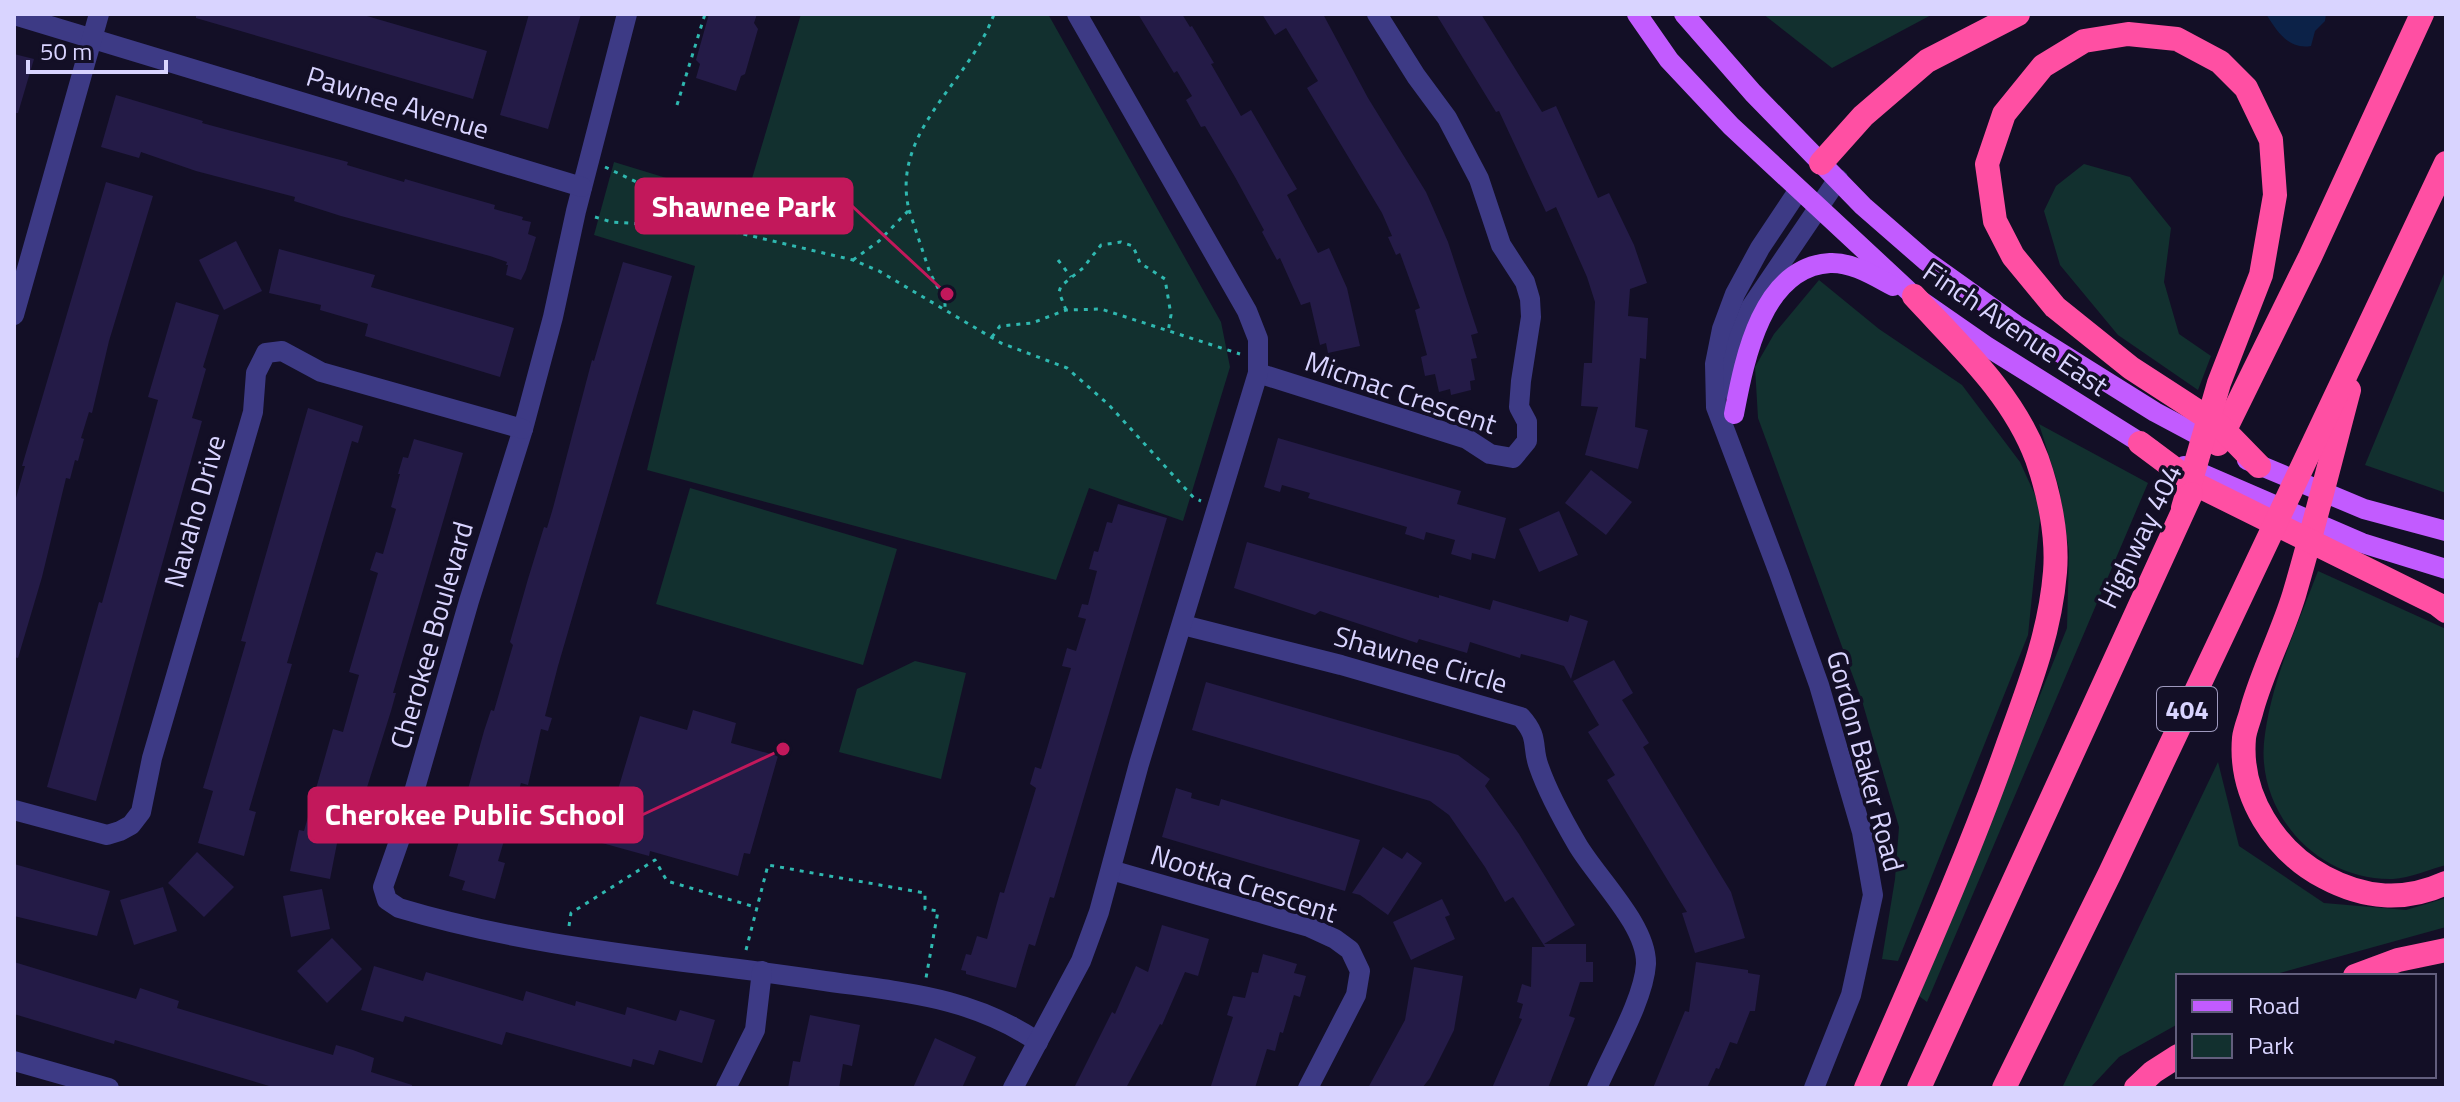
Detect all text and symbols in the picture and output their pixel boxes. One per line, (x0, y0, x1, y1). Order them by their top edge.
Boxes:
scale bar (28, 24, 166, 74)
text: 50 m (40, 33, 92, 69)
street label: Pawnee Avenue (301, 54, 495, 150)
callout: Shawnee Park (636, 179, 852, 233)
text: Shawnee Park (652, 183, 837, 229)
street label: Finch Avenue East (1915, 250, 2117, 406)
street label: Micmac Crescent (1299, 339, 1503, 445)
street label: Navaho Drive (152, 429, 236, 593)
street label: Highway 404 (2085, 456, 2193, 616)
street label: Cherokee Boulevard (378, 516, 484, 754)
street label: Shawnee Circle (1329, 614, 1513, 704)
street label: Gordon Baker Road (1816, 646, 1916, 876)
road number: 404 (2157, 687, 2217, 731)
callout: Cherokee Public School (309, 788, 642, 842)
text: Cherokee Public School (325, 791, 625, 837)
street label: Nootka Crescent (1145, 833, 1343, 934)
legend (2176, 974, 2436, 1078)
text: Road (2248, 987, 2300, 1023)
text: Park (2248, 1027, 2294, 1063)

